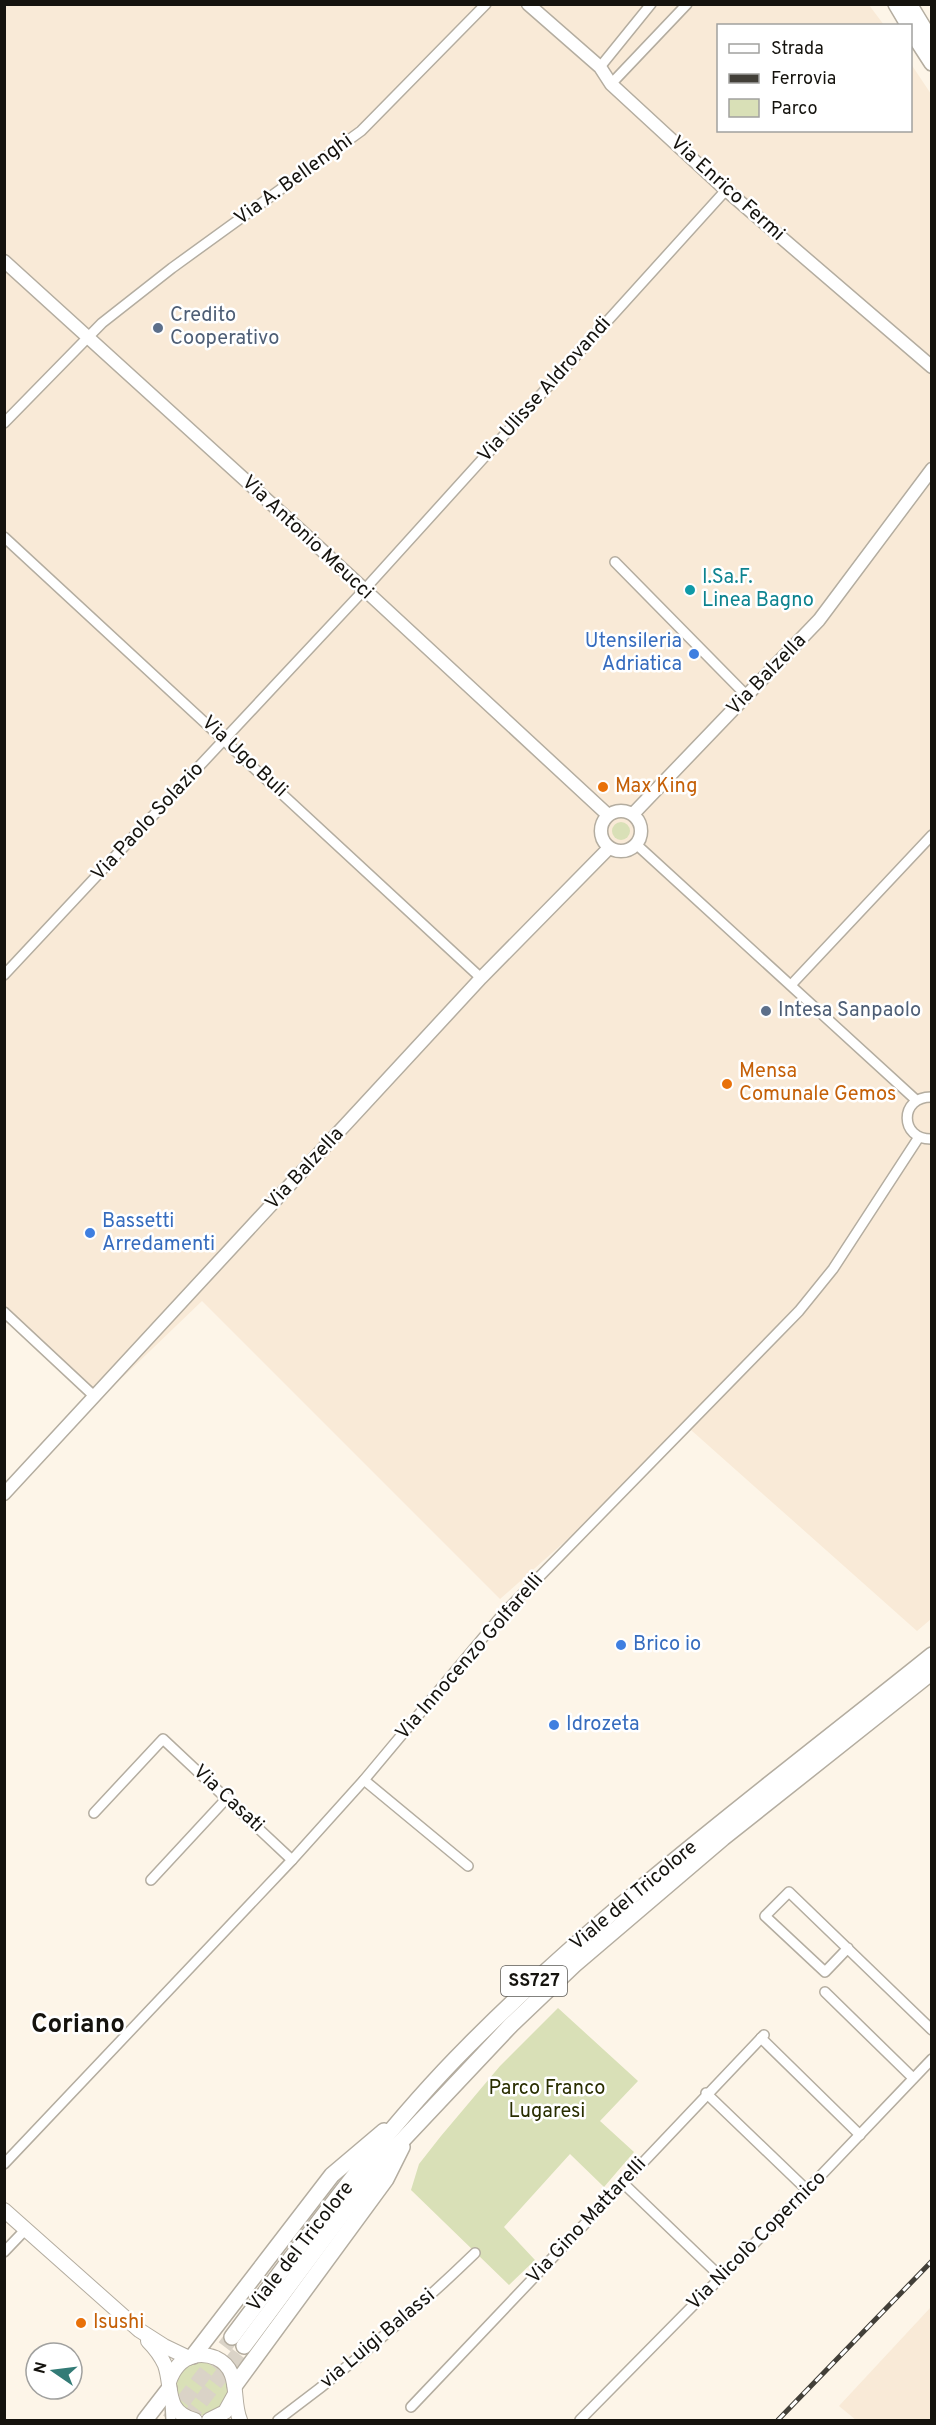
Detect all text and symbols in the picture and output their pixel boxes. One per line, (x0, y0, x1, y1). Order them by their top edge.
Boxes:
legend (717, 24, 912, 132)
text: Strada (771, 38, 824, 61)
text: Ferrovia (771, 68, 836, 91)
text: Parco (771, 98, 817, 121)
street label: Via A. Bellenghi (230, 128, 358, 232)
street label: Via Enrico Fermi (664, 131, 790, 247)
place label: Credito Cooperativo (170, 303, 279, 352)
street label: Via Ulisse Aldrovandi (473, 312, 617, 468)
marker: Credito Cooperativo (151, 321, 165, 335)
street label: Via Antonio Meucci (236, 470, 378, 606)
place label: I.Sa.F. Linea Bagno (702, 565, 814, 614)
marker: I.Sa.F. Linea Bagno (683, 583, 697, 597)
place label: Utensileria Adriatica (585, 629, 682, 678)
street label: Via Balzella (722, 629, 812, 721)
marker: Utensileria Adriatica (687, 647, 701, 661)
street label: Via Ugo Buli (195, 710, 293, 804)
street label: Via Paolo Solazio (86, 757, 210, 887)
place label: Max King (615, 774, 697, 800)
marker: Max King (596, 780, 610, 794)
place label: Intesa Sanpaolo (778, 998, 921, 1024)
marker: Intesa Sanpaolo (759, 1004, 773, 1018)
place label: Mensa Comunale Gemos (739, 1059, 896, 1108)
marker: Mensa Comunale Gemos (720, 1077, 734, 1091)
street label: Via Balzella (260, 1122, 350, 1216)
place label: Bassetti Arredamenti (102, 1209, 215, 1258)
marker: Bassetti Arredamenti (83, 1226, 97, 1240)
street label: Via Innocenzo Golfarelli (390, 1568, 550, 1746)
place label: Brico io (633, 1632, 701, 1658)
marker: Brico io (614, 1638, 628, 1652)
place label: Idrozeta (566, 1712, 640, 1738)
marker: Idrozeta (547, 1718, 561, 1732)
street label: Via Casati (187, 1759, 269, 1839)
street label: Viale del Tricolore (565, 1835, 703, 1957)
road number: SS727 (501, 1966, 567, 1996)
district label: Coriano (31, 2009, 125, 2042)
park label: Parco Franco Lugaresi (488, 2076, 606, 2125)
street label: Via Gino Mattarelli (521, 2152, 653, 2290)
street label: Via Nicolò Copernico (682, 2166, 832, 2316)
street label: Viale del Tricolore (242, 2176, 360, 2318)
street label: via Luigi Balassi (315, 2283, 441, 2395)
place label: Isushi (93, 2310, 144, 2336)
marker: Isushi (74, 2316, 88, 2330)
north arrow (24, 2341, 84, 2401)
text: N (30, 2360, 52, 2376)

